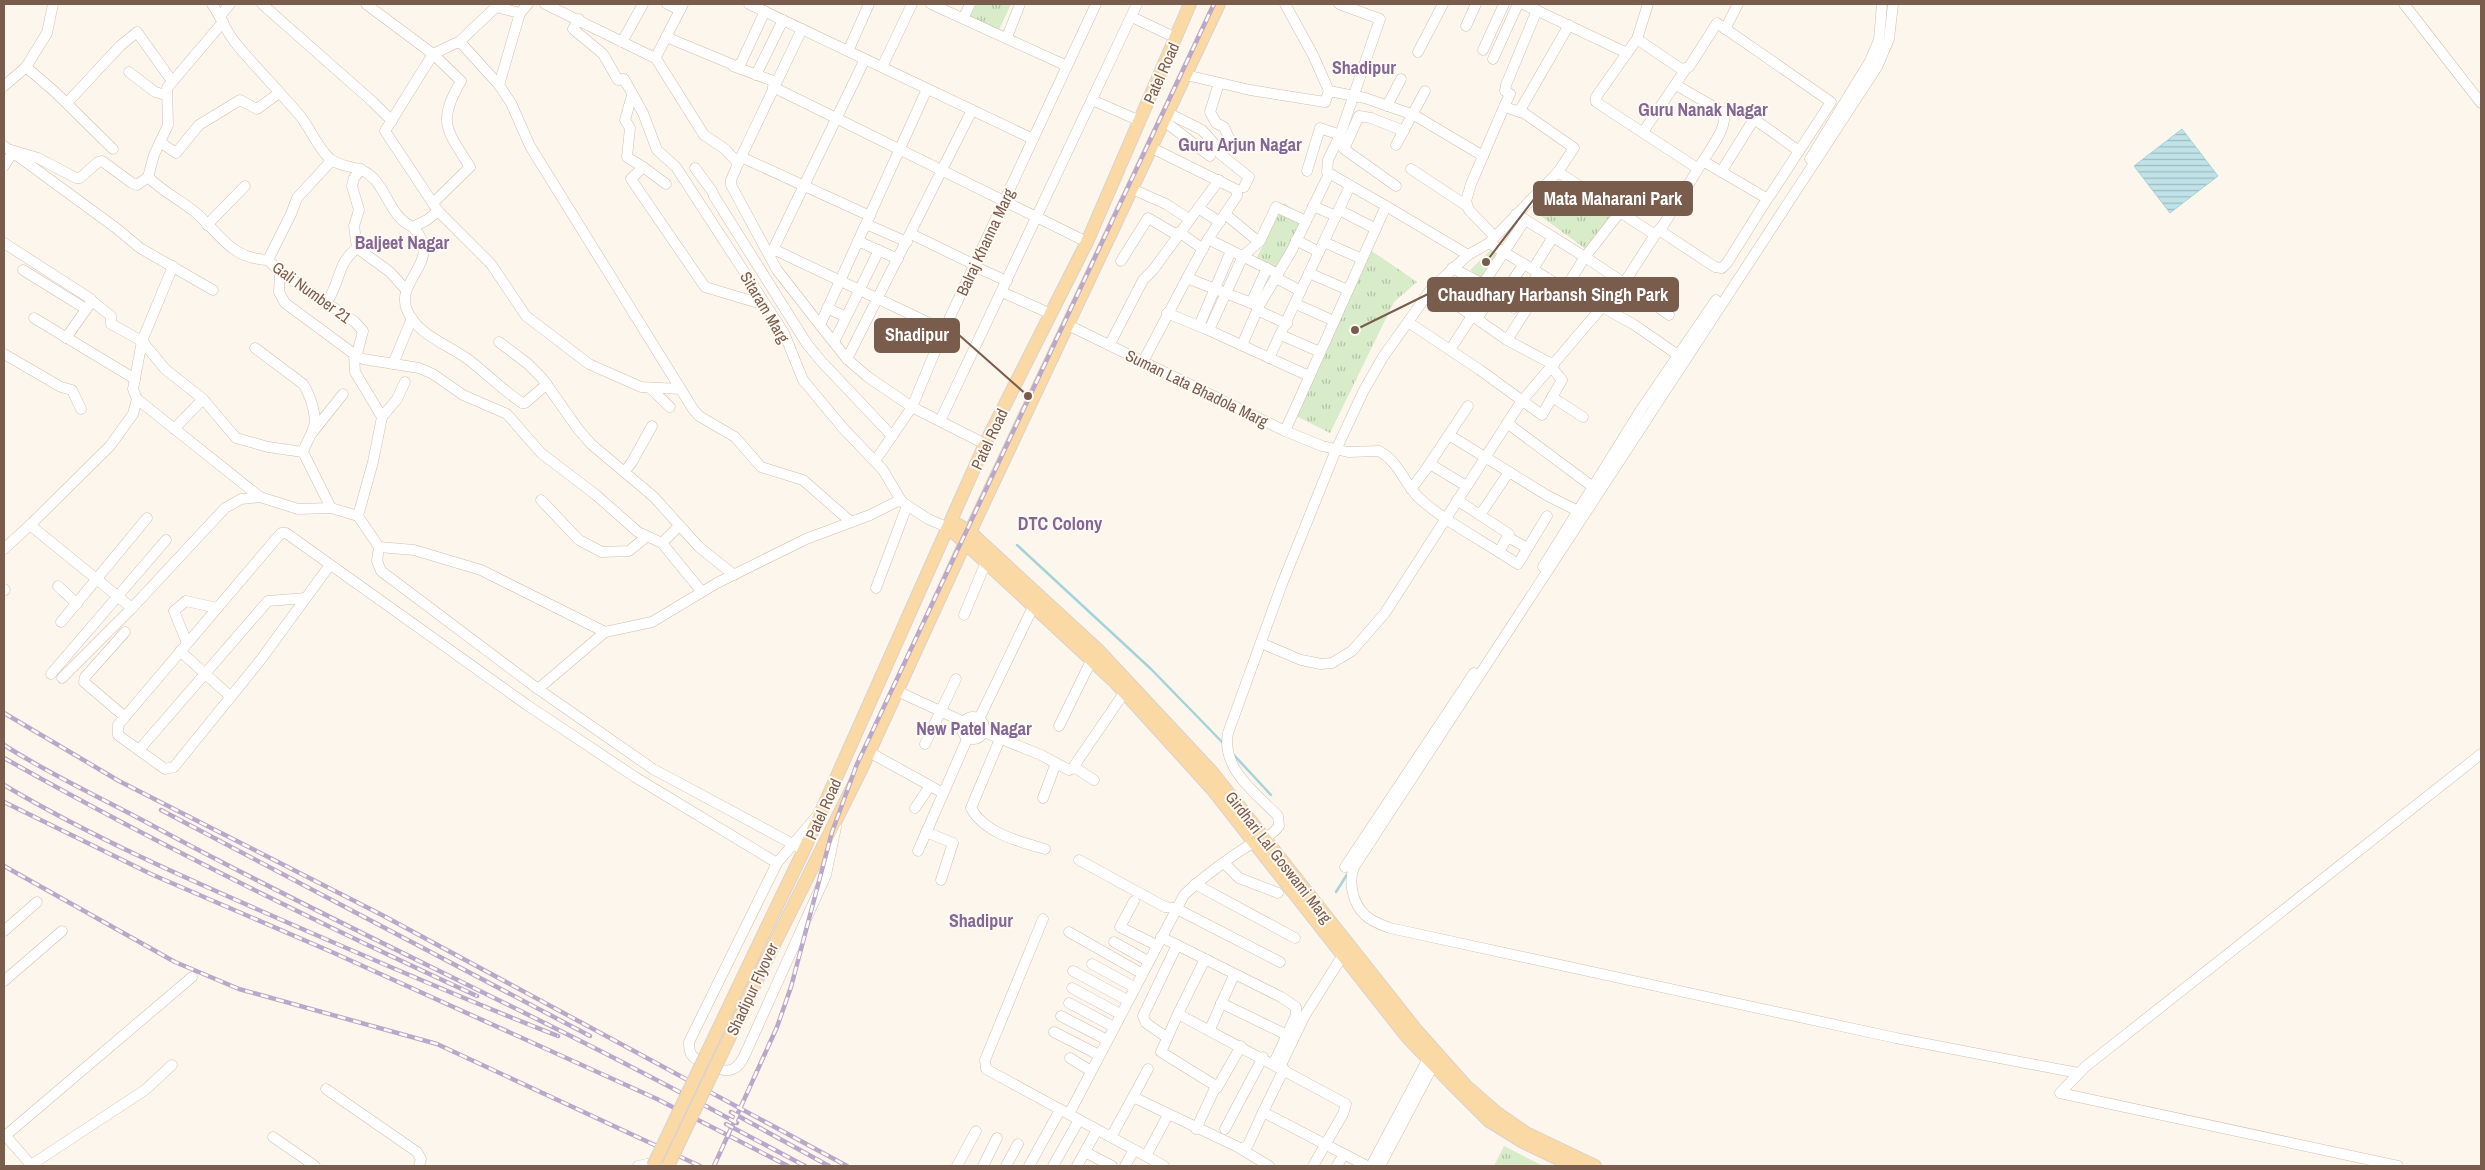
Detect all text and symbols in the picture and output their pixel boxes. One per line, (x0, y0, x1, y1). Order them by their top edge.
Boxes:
street label: Patel Road (1138, 39, 1184, 107)
district label: Shadipur (1332, 55, 1396, 80)
district label: Guru Nanak Nagar (1638, 97, 1768, 122)
district label: Guru Arjun Nagar (1178, 132, 1302, 157)
callout: Mata Maharani Park (1534, 182, 1692, 215)
street label: Balraj Khanna Marg (951, 184, 1020, 299)
text: Mata Maharani Park (1544, 186, 1683, 211)
district label: Baljeet Nagar (355, 230, 449, 255)
street label: Gali Number 21 (268, 256, 356, 329)
street label: Sitaram Marg (735, 267, 795, 347)
callout: Chaudhary Harbansh Singh Park (1428, 278, 1678, 311)
text: Chaudhary Harbansh Singh Park (1438, 282, 1669, 307)
callout: Shadipur (875, 319, 959, 352)
text: Shadipur (885, 322, 949, 347)
street label: Suman Lata Bhadola Marg (1122, 344, 1273, 432)
street label: Patel Road (965, 405, 1013, 473)
district label: DTC Colony (1018, 511, 1103, 536)
district label: New Patel Nagar (916, 716, 1032, 741)
street label: Patel Road (800, 775, 846, 843)
street label: Girdhari Lal Goswami Marg (1221, 786, 1338, 928)
district label: Shadipur (949, 908, 1013, 933)
street label: Shadipur Flyover (721, 939, 783, 1039)

